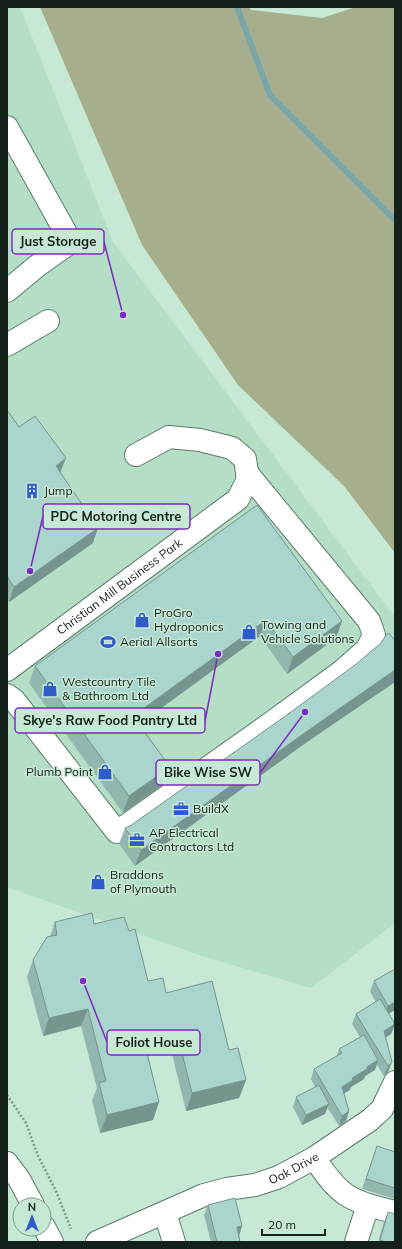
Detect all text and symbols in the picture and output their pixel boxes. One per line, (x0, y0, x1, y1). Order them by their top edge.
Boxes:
callout: Just Storage (12, 229, 104, 254)
text: Just Storage (20, 233, 96, 249)
building icon: Jump (23, 482, 41, 500)
place label: Jump (44, 483, 73, 498)
callout: PDC Motoring Centre (43, 504, 190, 529)
text: PDC Motoring Centre (51, 508, 182, 524)
street label: Christian Mill Business Park (53, 534, 186, 638)
place label: ProGro Hydroponics (154, 605, 224, 634)
shop icon: ProGro Hydroponics (133, 611, 151, 629)
place label: Towing and Vehicle Solutions (261, 617, 355, 646)
shop icon: Towing and Vehicle Solutions (240, 623, 258, 641)
sports icon: Aerial Allsorts (99, 633, 117, 651)
place label: Aerial Allsorts (120, 634, 198, 649)
place label: Westcountry Tile & Bathroom Ltd (62, 674, 156, 703)
shop icon: Westcountry Tile & Bathroom Ltd (41, 680, 59, 698)
callout: Skye's Raw Food Pantry Ltd (15, 708, 205, 733)
text: Skye's Raw Food Pantry Ltd (23, 712, 197, 729)
callout: Bike Wise SW (156, 760, 260, 785)
shop icon: Plumb Point (96, 763, 114, 781)
place label: Plumb Point (26, 764, 93, 779)
text: Bike Wise SW (164, 764, 252, 780)
office icon: BuildX (172, 800, 190, 818)
place label: BuildX (193, 801, 229, 816)
place label: AP Electrical Contractors Ltd (149, 825, 234, 854)
office icon: AP Electrical Contractors Ltd (128, 831, 146, 849)
place label: Braddons of Plymouth (110, 867, 177, 896)
shop icon: Braddons of Plymouth (89, 873, 107, 891)
callout: Foliot House (107, 1030, 200, 1055)
text: Foliot House (116, 1034, 192, 1050)
street label: Oak Drive (266, 1149, 322, 1187)
north arrow (12, 1197, 52, 1237)
text: N (28, 1200, 36, 1214)
scale bar (262, 1211, 325, 1237)
text: 20 m (268, 1217, 296, 1232)

